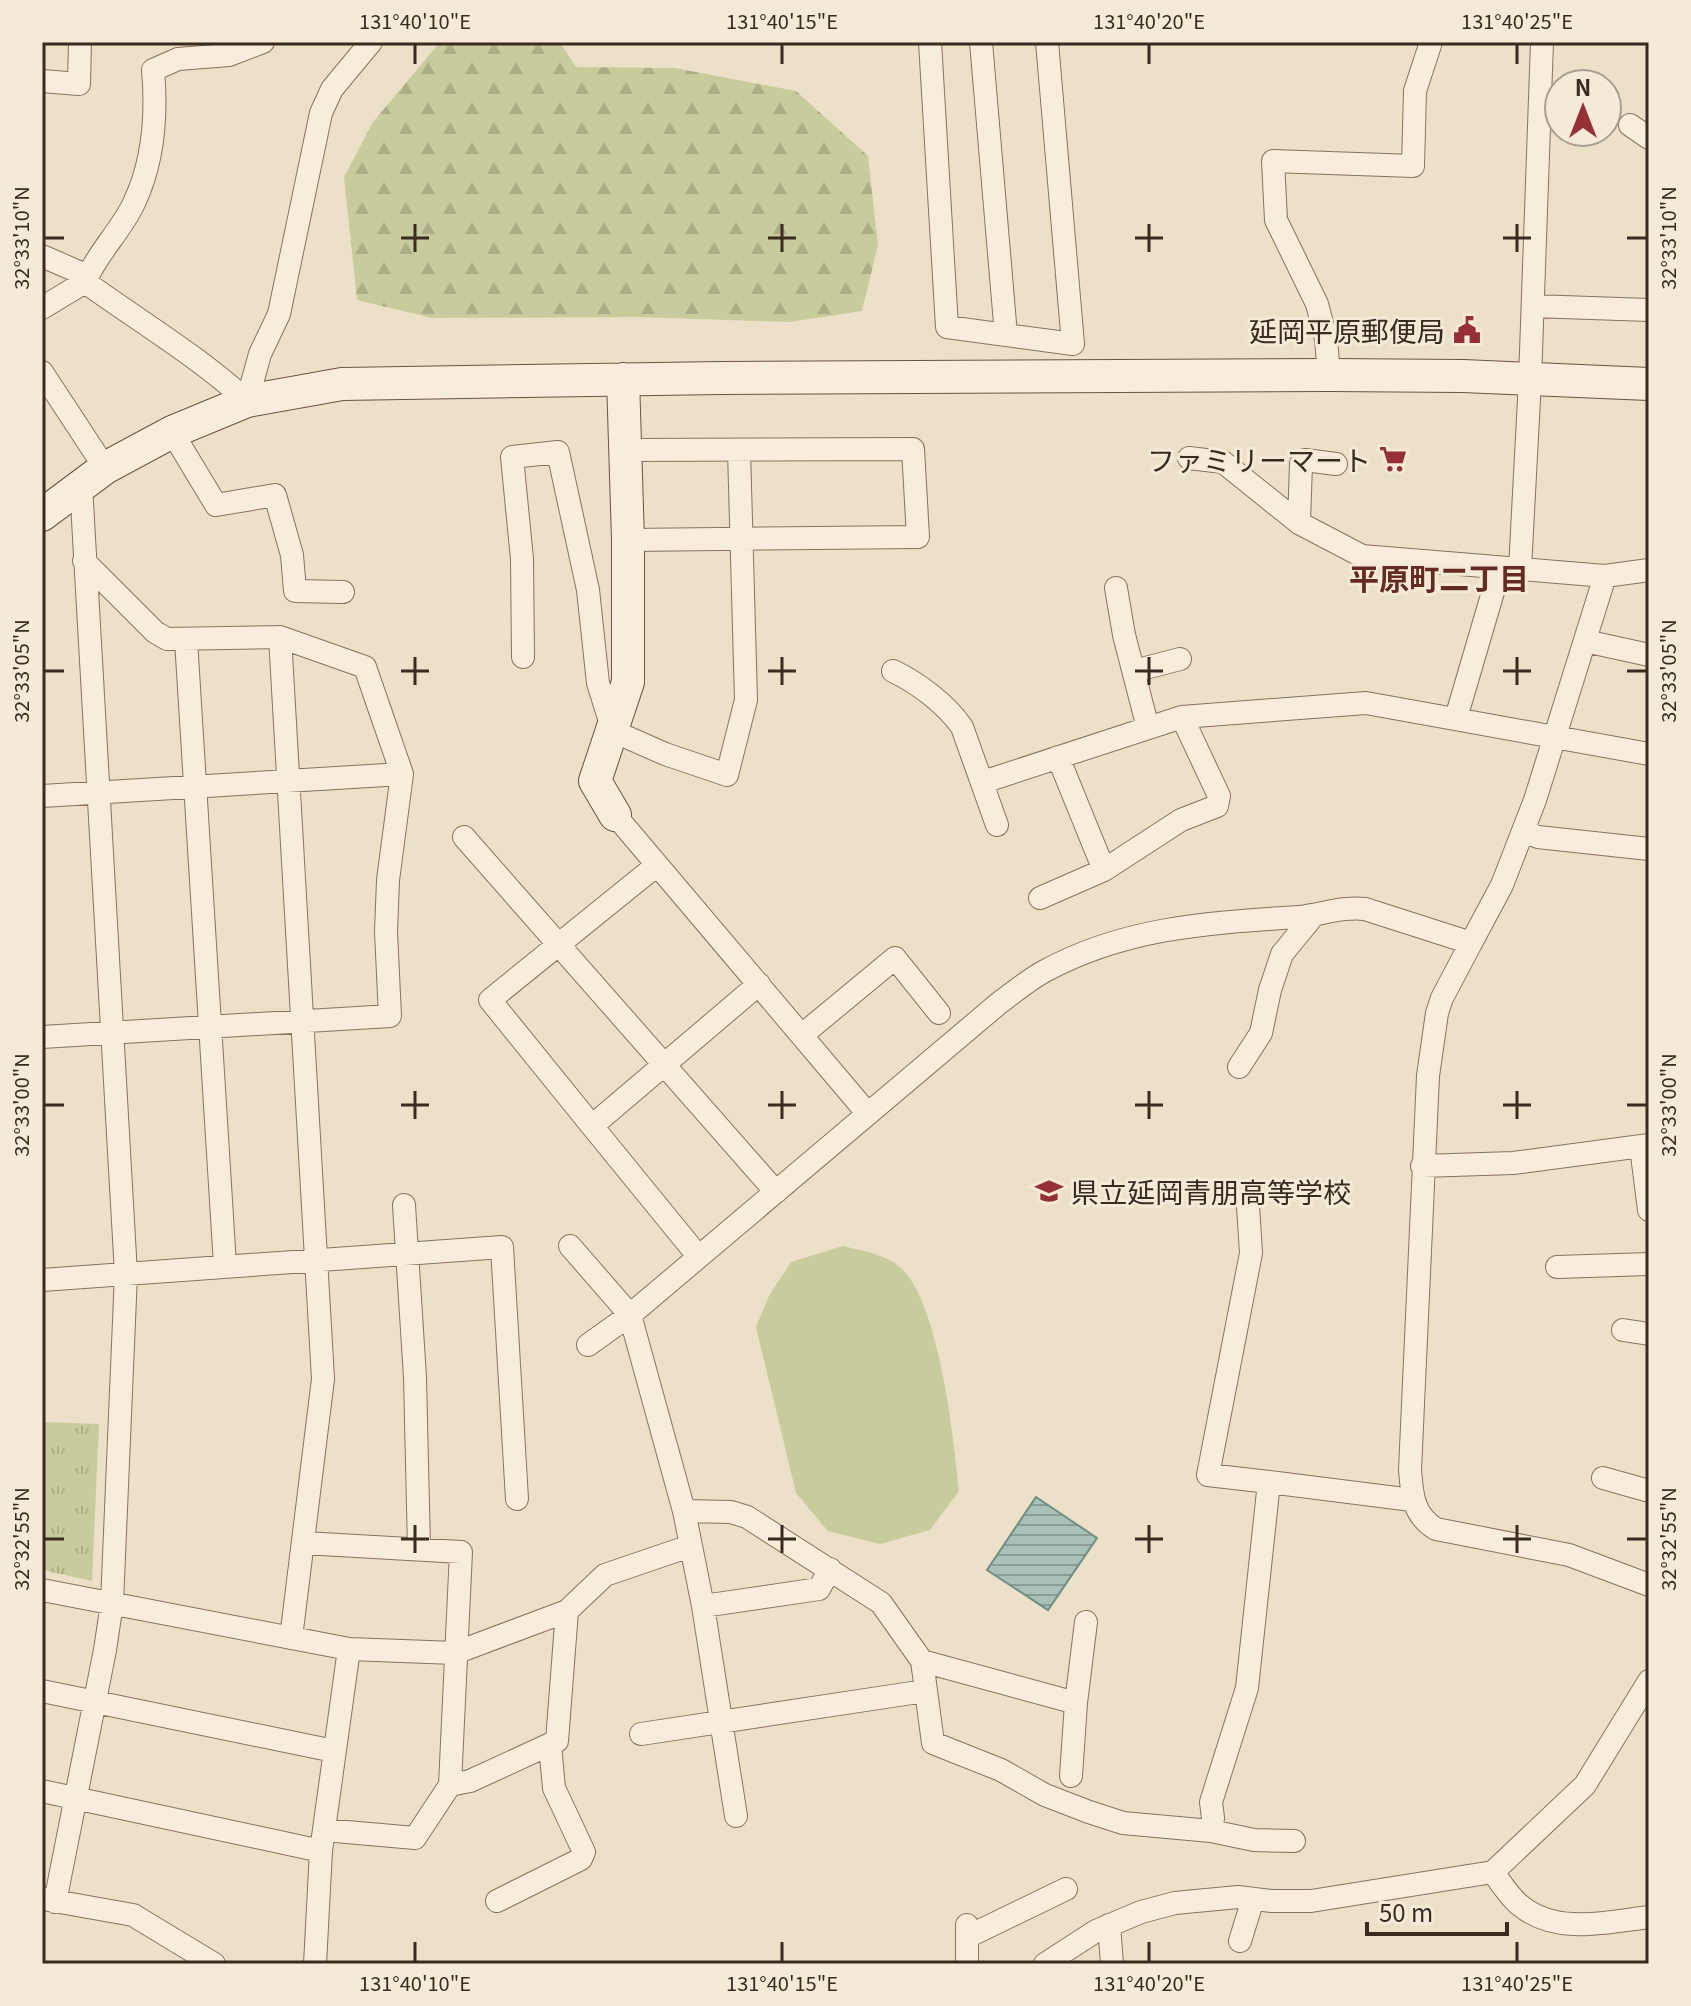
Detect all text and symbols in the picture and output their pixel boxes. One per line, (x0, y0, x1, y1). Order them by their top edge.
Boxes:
text: 131°40'10"E (359, 6, 471, 35)
text: 131°40'15"E (726, 6, 838, 35)
text: 131°40'20"E (1093, 6, 1205, 35)
text: 131°40'25"E (1461, 6, 1573, 35)
north arrow (1543, 68, 1623, 148)
text: N (1575, 70, 1591, 102)
text: 32°33'10"N (6, 186, 35, 290)
text: 32°33'10"N (1653, 186, 1682, 290)
place label: 延岡平原郵便局 (1249, 310, 1445, 350)
public building icon: 延岡平原郵便局 (1452, 315, 1482, 345)
place label: ファミリーマート (1147, 439, 1371, 479)
supermarket icon: ファミリーマート (1378, 444, 1408, 474)
district label: 平原町二丁目 (1349, 555, 1529, 599)
text: 32°33'05"N (6, 619, 35, 723)
text: 32°33'05"N (1653, 619, 1682, 723)
text: 32°33'00"N (6, 1053, 35, 1157)
text: 32°33'00"N (1653, 1053, 1682, 1157)
place label: 県立延岡青朋高等学校 (1071, 1171, 1351, 1211)
school or university icon: 県立延岡青朋高等学校 (1034, 1176, 1064, 1206)
text: 32°32'55"N (6, 1487, 35, 1591)
text: 32°32'55"N (1653, 1487, 1682, 1591)
scale bar (1367, 1886, 1507, 1936)
text: 50 m (1379, 1894, 1433, 1929)
text: 131°40'10"E (359, 1968, 471, 1997)
text: 131°40'15"E (726, 1968, 838, 1997)
text: 131°40'20"E (1093, 1968, 1205, 1997)
text: 131°40'25"E (1461, 1968, 1573, 1997)

